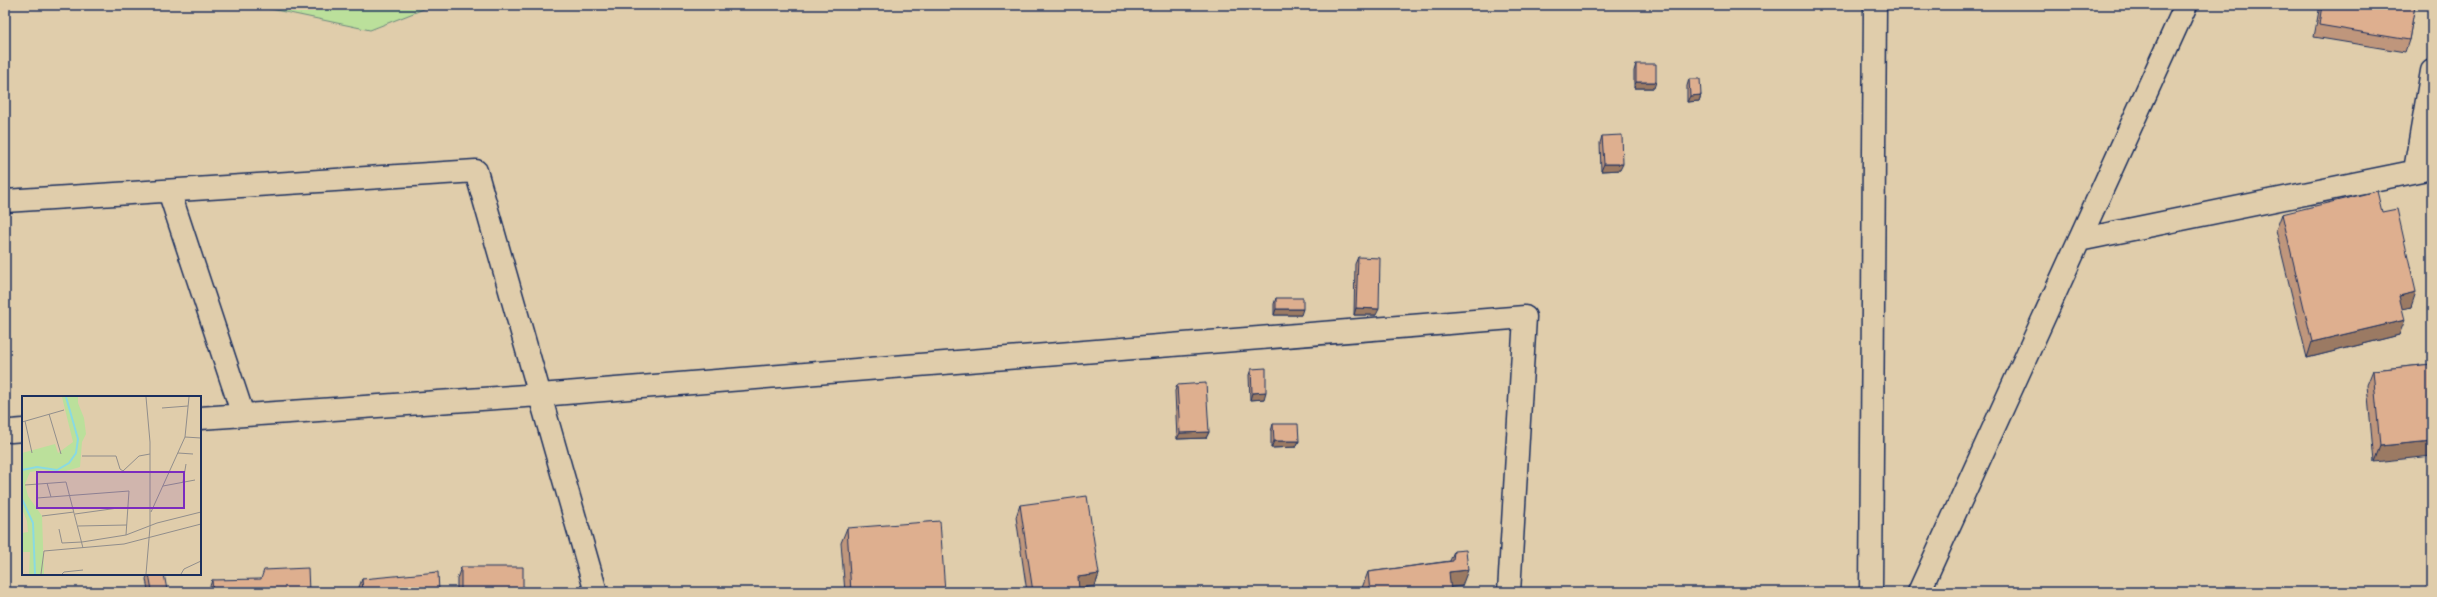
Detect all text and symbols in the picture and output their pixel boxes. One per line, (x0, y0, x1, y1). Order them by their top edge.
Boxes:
inset map (22, 396, 201, 575)

